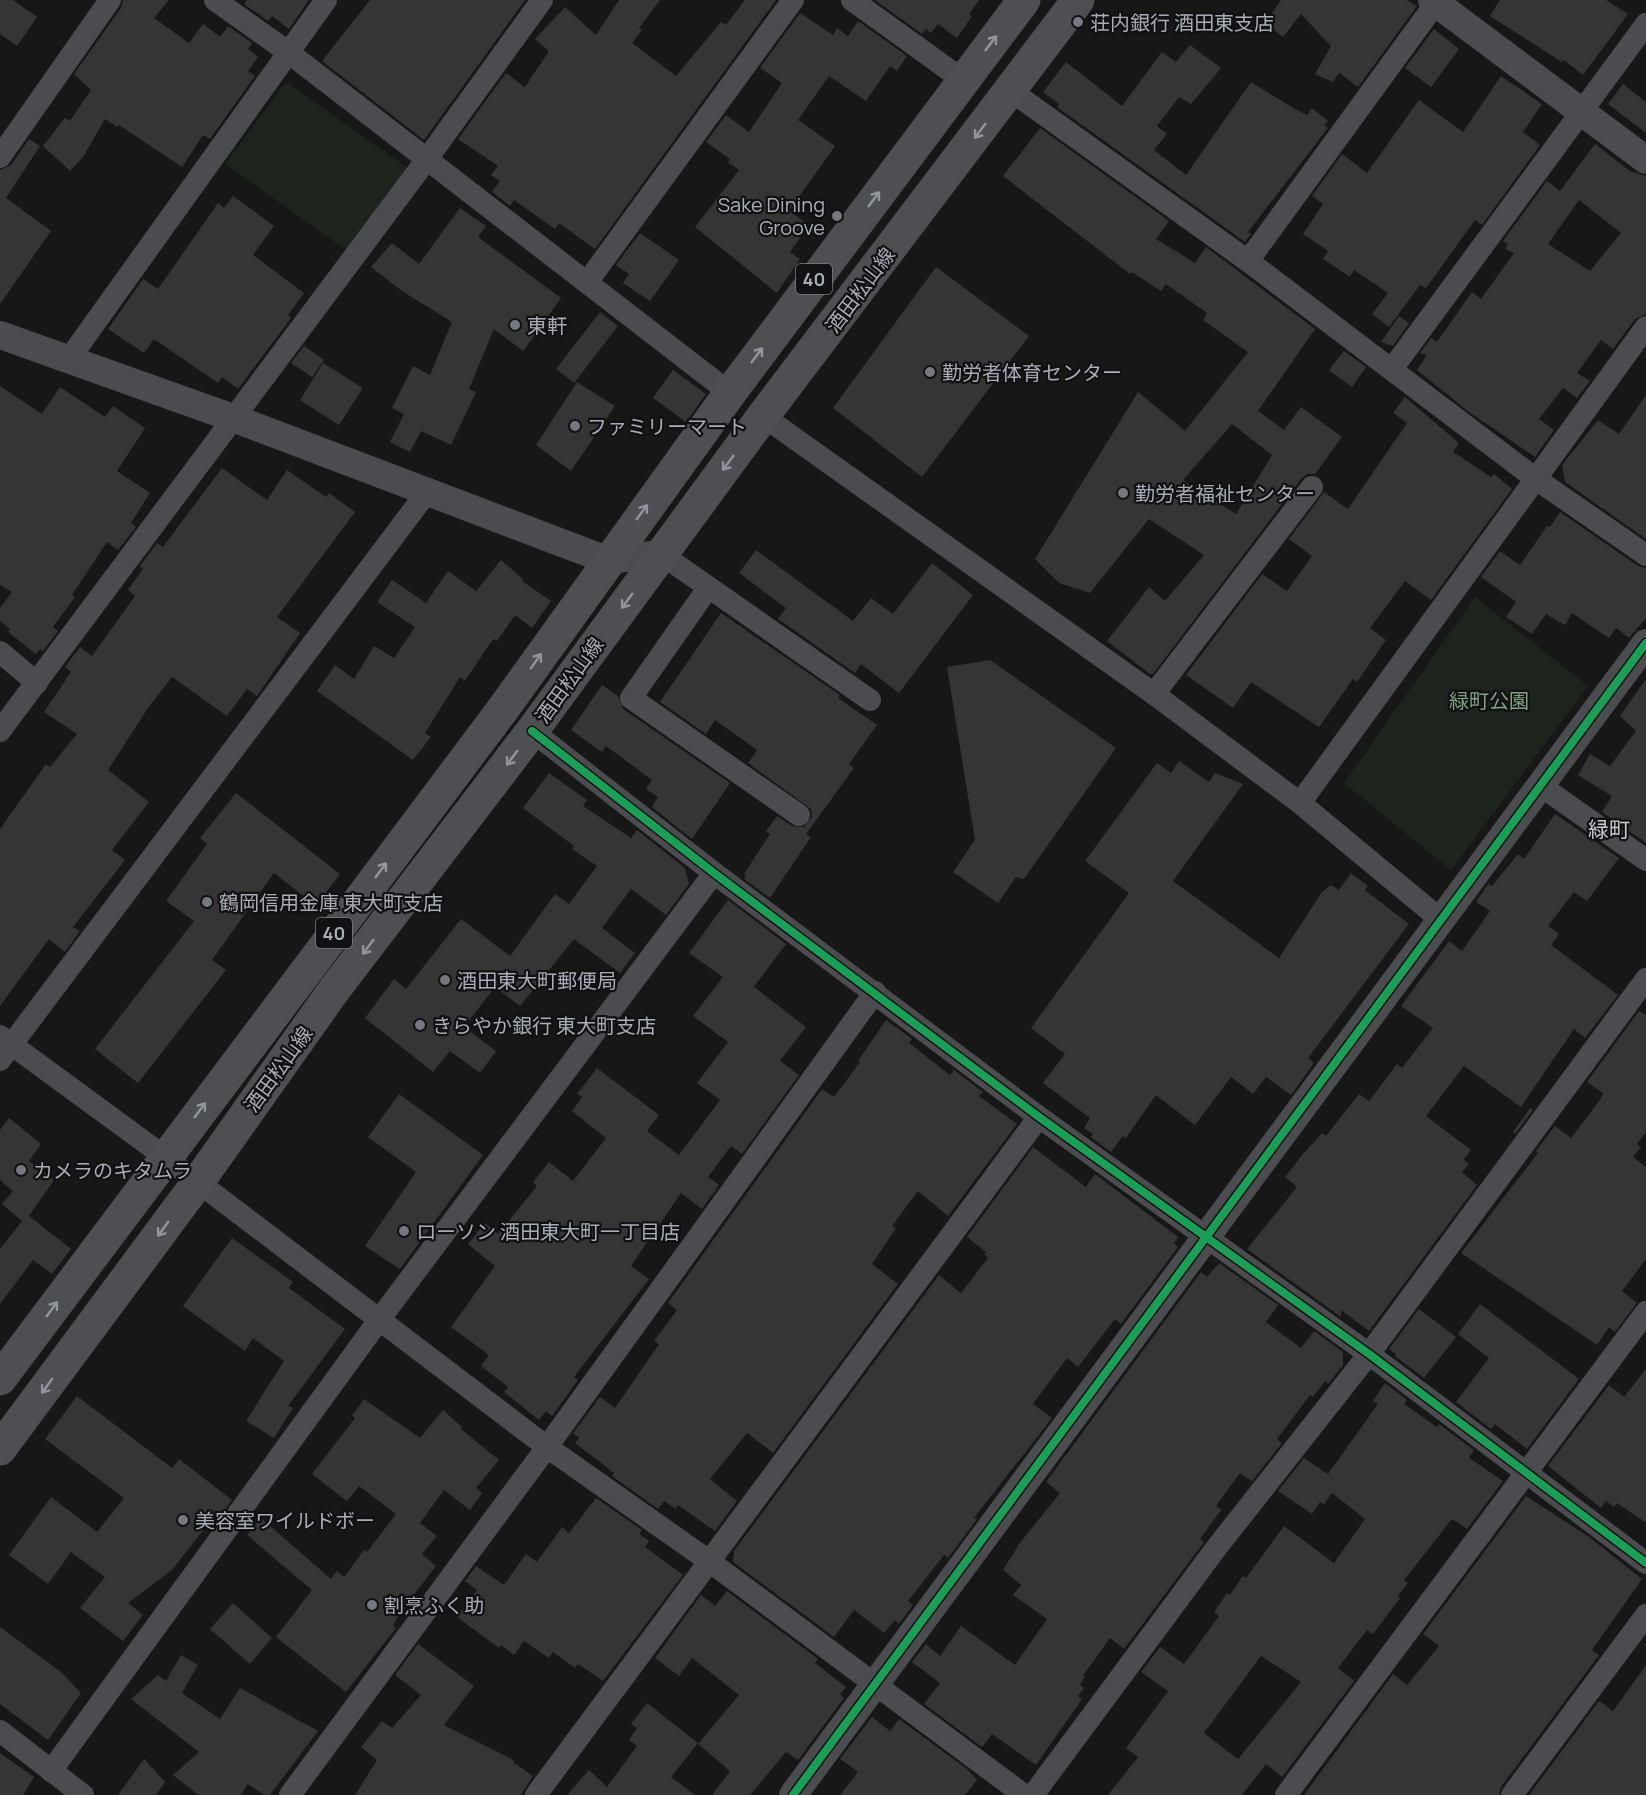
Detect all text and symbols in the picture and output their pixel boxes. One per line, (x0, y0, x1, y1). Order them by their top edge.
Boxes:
place label: 荘内銀行 酒田東支店 (1090, 9, 1274, 36)
marker: 荘内銀行 酒田東支店 (1071, 15, 1085, 29)
one-way arrow (984, 35, 997, 51)
one-way arrow (974, 123, 987, 139)
place label: Sake Dining Groove (718, 191, 825, 241)
one-way arrow (867, 191, 880, 207)
marker: Sake Dining Groove (830, 209, 844, 223)
street label: 酒田松山線 (819, 242, 901, 338)
road number: 40 (796, 264, 832, 294)
place label: 東軒 (527, 312, 567, 339)
marker: 東軒 (508, 318, 522, 332)
one-way arrow (751, 348, 764, 364)
place label: 勤労者体育センター (942, 359, 1122, 386)
marker: 勤労者体育センター (923, 365, 937, 379)
place label: ファミリーマート (587, 413, 747, 440)
marker: ファミリーマート (568, 419, 582, 433)
one-way arrow (722, 455, 735, 471)
place label: 勤労者福祉センター (1135, 480, 1315, 507)
marker: 勤労者福祉センター (1116, 486, 1130, 500)
one-way arrow (636, 505, 648, 521)
one-way arrow (621, 592, 633, 608)
street label: 酒田松山線 (529, 632, 609, 728)
one-way arrow (530, 653, 542, 669)
park label: 緑町公園 (1449, 687, 1529, 714)
one-way arrow (505, 750, 518, 766)
district label: 緑町 (1588, 815, 1630, 843)
one-way arrow (375, 863, 387, 879)
place label: 鶴岡信用金庫 東大町支店 (219, 889, 443, 916)
marker: 鶴岡信用金庫 東大町支店 (200, 895, 214, 909)
road number: 40 (316, 918, 352, 948)
one-way arrow (362, 938, 374, 954)
place label: 酒田東大町郵便局 (457, 967, 617, 994)
marker: 酒田東大町郵便局 (438, 973, 452, 987)
place label: きらやか銀行 東大町支店 (432, 1012, 656, 1039)
marker: きらやか銀行 東大町支店 (413, 1018, 427, 1032)
street label: 酒田松山線 (238, 1021, 318, 1117)
one-way arrow (194, 1102, 207, 1118)
place label: カメラのキタムラ (33, 1157, 192, 1184)
marker: カメラのキタムラ (14, 1163, 28, 1177)
place label: ローソン 酒田東大町一丁目店 (416, 1218, 680, 1245)
one-way arrow (157, 1220, 169, 1236)
marker: ローソン 酒田東大町一丁目店 (397, 1224, 411, 1238)
one-way arrow (46, 1302, 58, 1318)
one-way arrow (41, 1377, 53, 1393)
place label: 美容室ワイルドボー (195, 1507, 375, 1534)
marker: 美容室ワイルドボー (176, 1513, 190, 1527)
place label: 割烹ふく助 (384, 1592, 484, 1619)
marker: 割烹ふく助 (365, 1598, 379, 1612)

